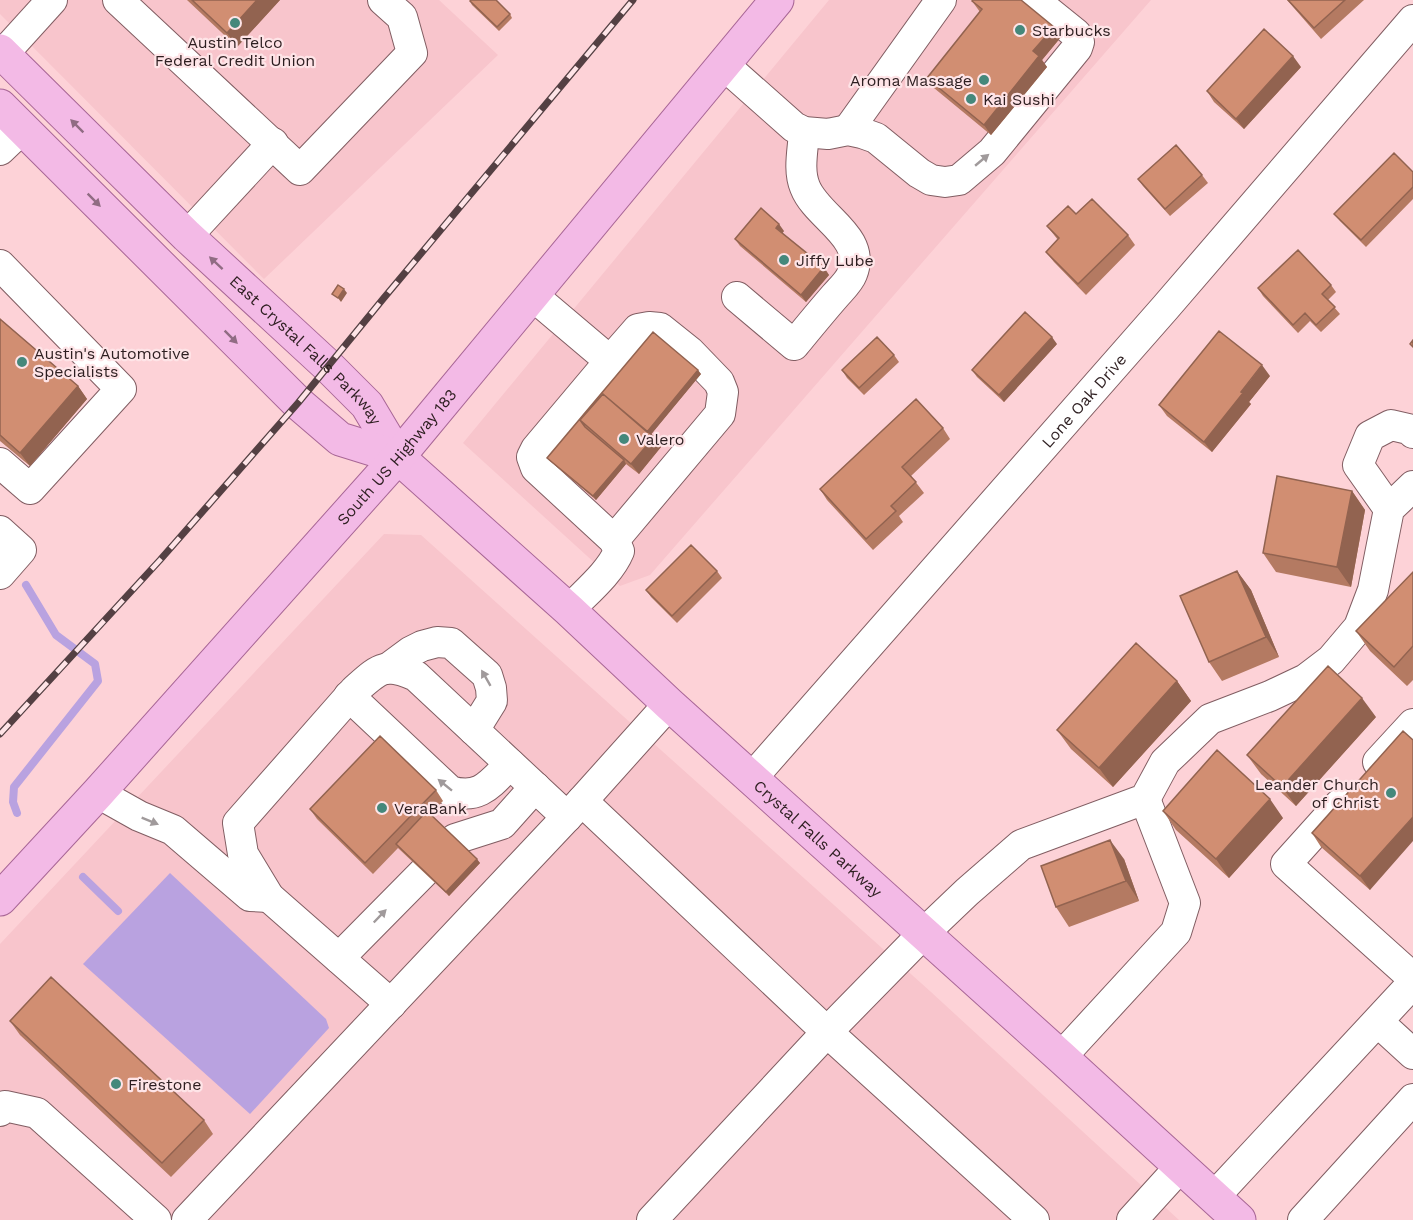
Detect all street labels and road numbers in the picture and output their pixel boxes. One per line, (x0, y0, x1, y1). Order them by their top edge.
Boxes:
street label: East Crystal Falls Parkway (226, 271, 386, 429)
street label: Lone Oak Drive (1038, 350, 1130, 452)
street label: South US Highway 183 (333, 385, 460, 529)
street label: Crystal Falls Parkway (750, 776, 886, 902)

